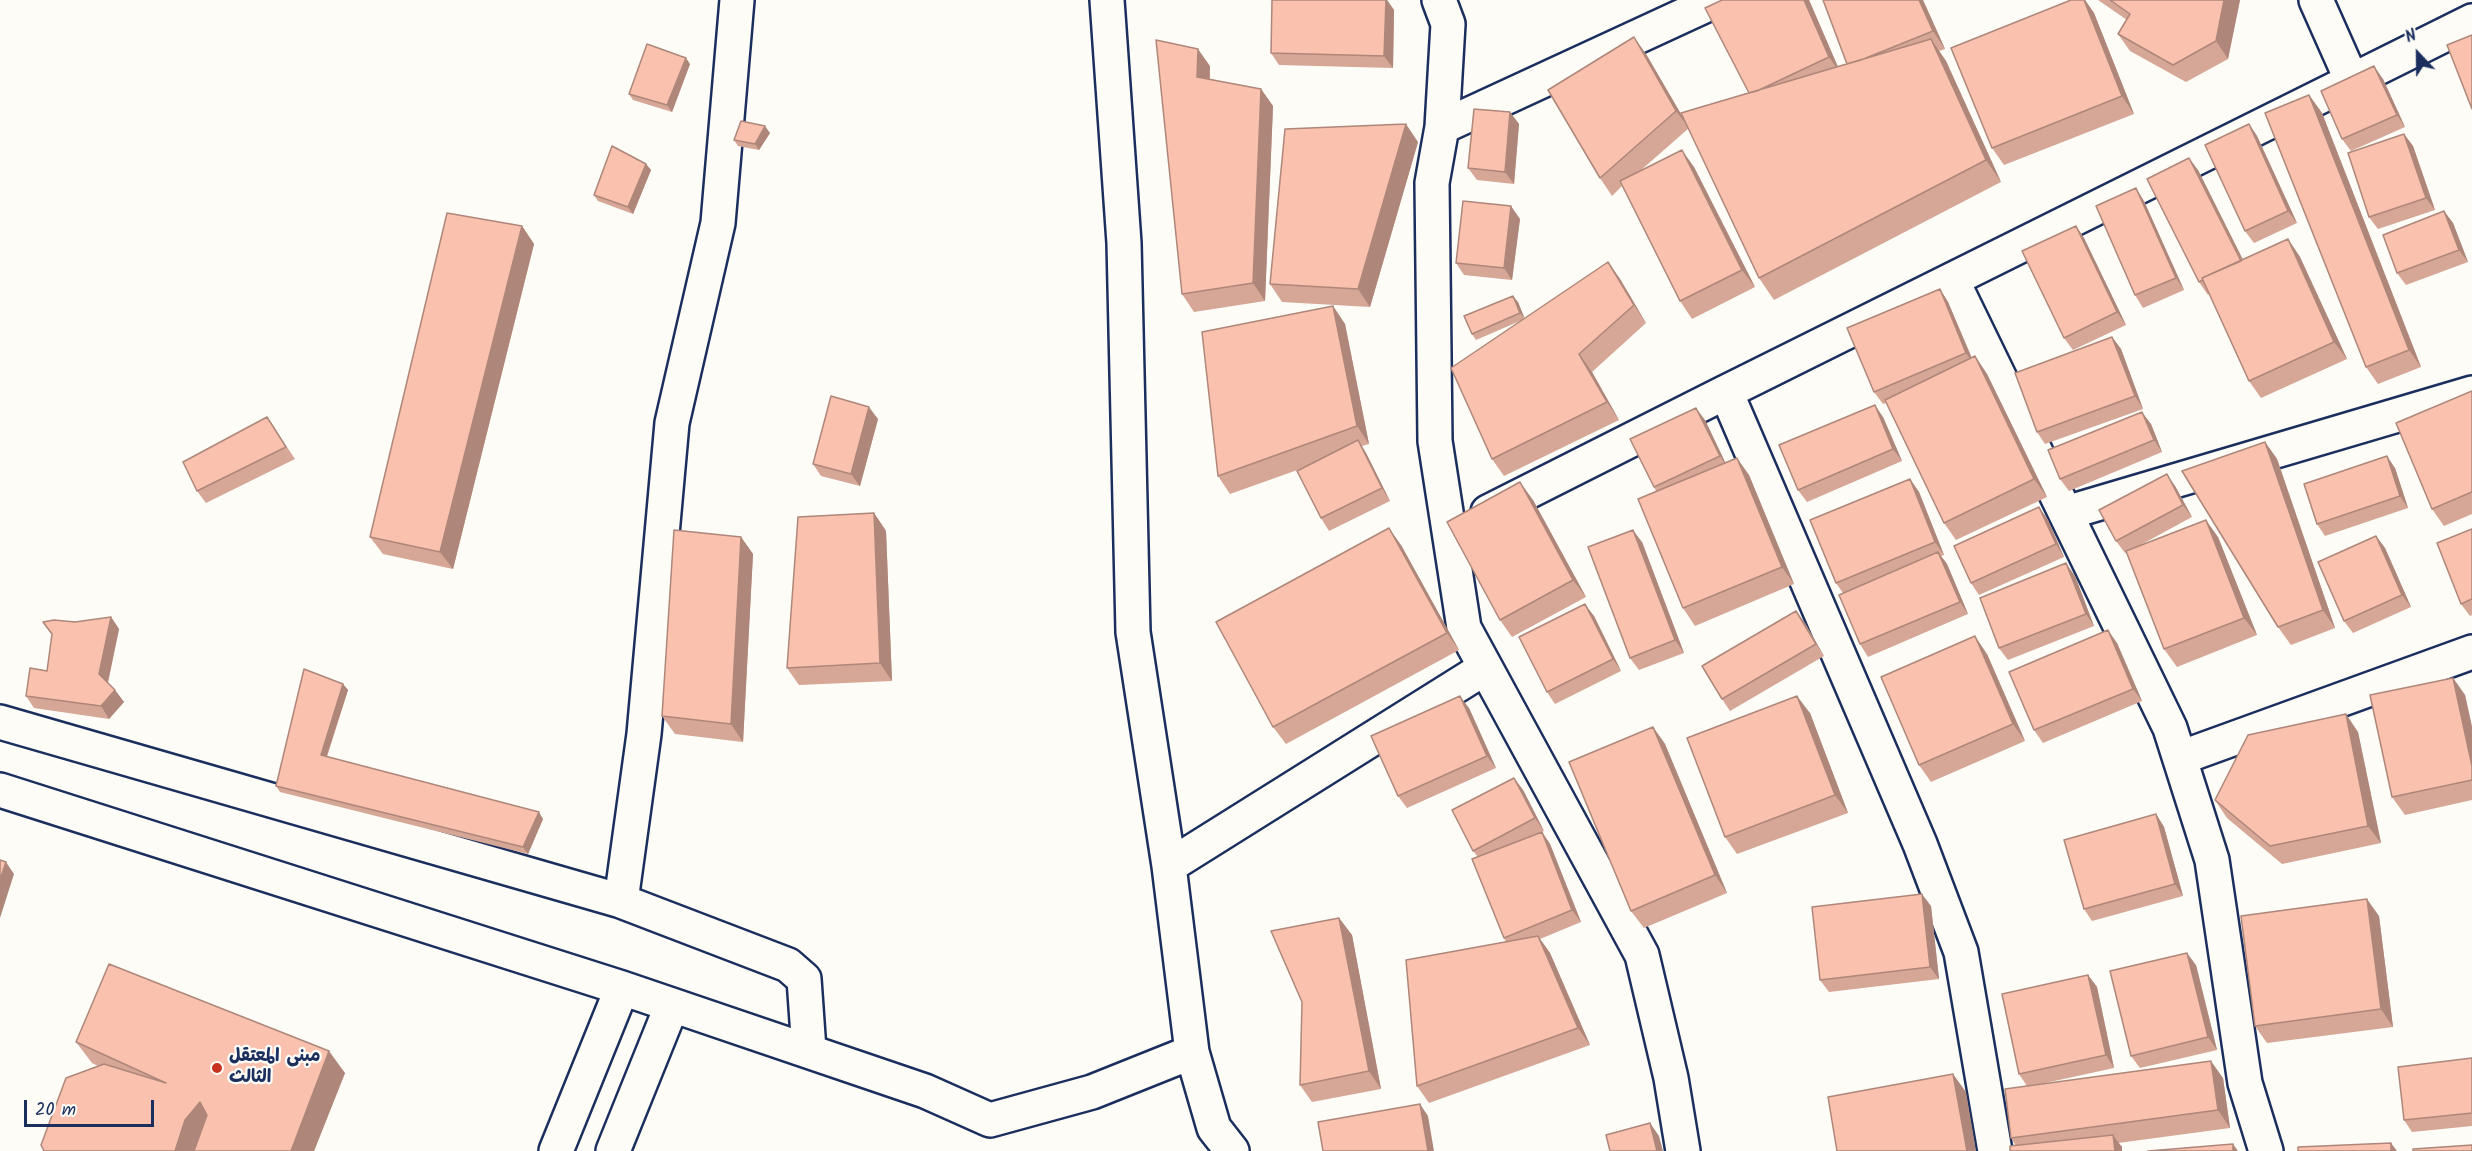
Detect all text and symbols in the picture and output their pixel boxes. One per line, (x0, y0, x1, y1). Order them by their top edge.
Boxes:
text: N (2402, 23, 2420, 50)
north arrow (2388, 24, 2448, 84)
place label: مبنى المعتقل الثالث (229, 1047, 321, 1090)
marker: مبنى المعتقل الثالث (210, 1061, 224, 1075)
scale bar (27, 1088, 158, 1126)
text: 20 m (35, 1096, 76, 1125)

